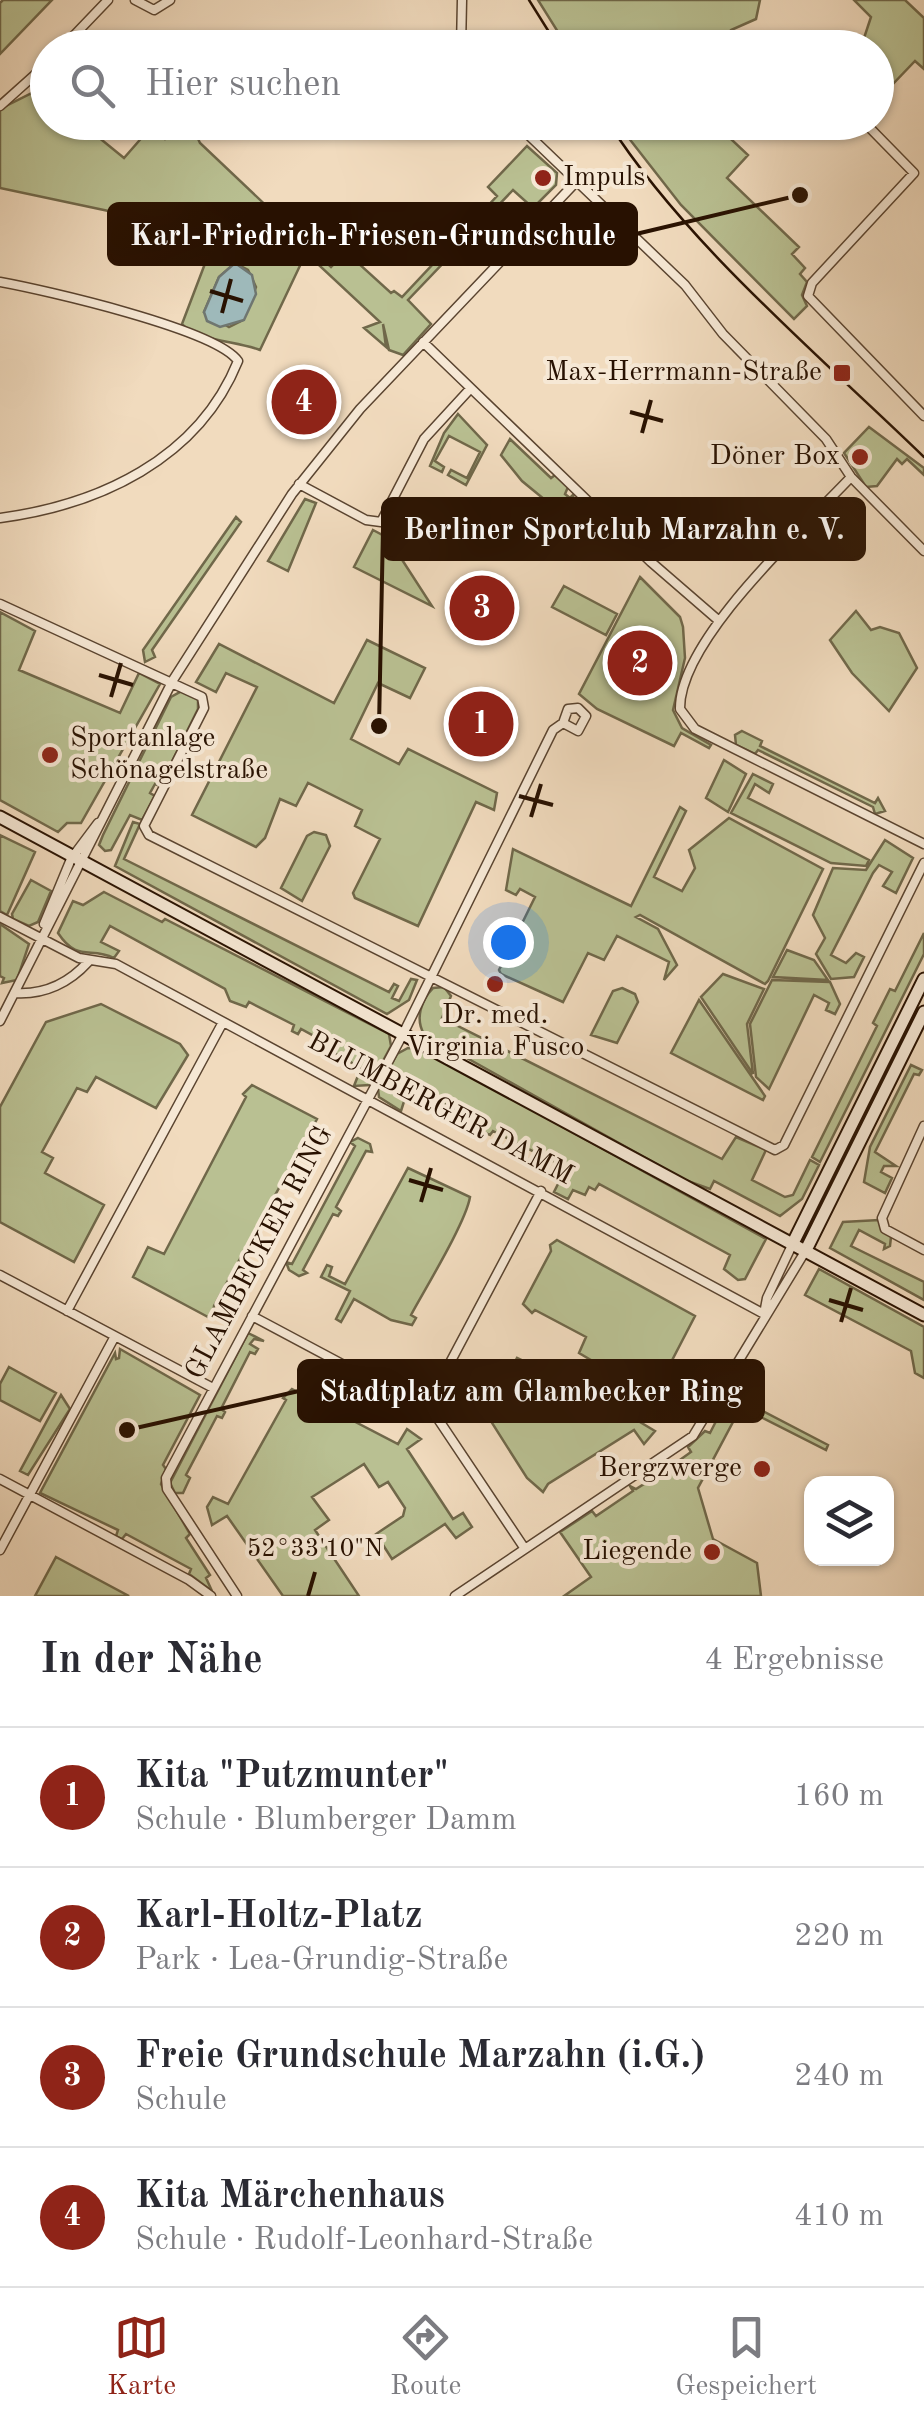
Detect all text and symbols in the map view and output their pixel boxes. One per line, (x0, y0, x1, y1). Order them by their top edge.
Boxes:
search box (30, 30, 894, 140)
icon: search (65, 58, 120, 113)
text: Hier suchen (145, 66, 341, 104)
place label: Impuls (563, 164, 645, 192)
marker: Impuls (532, 167, 554, 189)
callout: Karl-Friedrich-Friesen-Grundschule (109, 204, 636, 264)
text: Karl-Friedrich-Friesen-Grundschule (130, 222, 616, 252)
place label: Max-Herrmann-Straße (545, 359, 822, 387)
marker: Max-Herrmann-Straße (831, 362, 853, 384)
pin: 4 (272, 364, 336, 440)
place label: Döner Box (710, 443, 840, 471)
marker: Döner Box (849, 446, 871, 468)
callout: Berliner Sportclub Marzahn e. V. (383, 499, 864, 559)
text: Berliner Sportclub Marzahn e. V. (403, 516, 845, 546)
pin: 3 (450, 570, 514, 646)
pin: 2 (608, 626, 672, 700)
pin: 1 (448, 686, 514, 762)
place label: Sportanlage Schönagelstraße (70, 725, 268, 785)
marker: Sportanlage Schönagelstraße (39, 744, 61, 766)
your location (483, 917, 534, 968)
marker: Dr. med. Virginia Fusco (484, 973, 506, 995)
place label: Dr. med. Virginia Fusco (406, 1002, 584, 1062)
street label: BLUMBERGER DAMM (303, 1027, 577, 1191)
street label: GLAMBECKER RING (181, 1122, 339, 1384)
callout: Stadtplatz am Glambecker Ring (299, 1361, 763, 1421)
text: Stadtplatz am Glambecker Ring (319, 1378, 743, 1408)
place label: Bergzwerge (598, 1455, 742, 1483)
marker: Bergzwerge (751, 1458, 773, 1480)
map controls (804, 1476, 894, 1566)
button: layers (804, 1476, 894, 1566)
text: 52°33'10"N (247, 1537, 383, 1562)
place label: Liegende (582, 1538, 692, 1566)
marker: Liegende (701, 1541, 723, 1563)
text: In der Nähe (40, 1640, 263, 1682)
text: 4 Ergebnisse (704, 1645, 884, 1677)
text: Kita "Putzmunter" (135, 1758, 449, 1796)
text: 1 (63, 1781, 82, 1813)
text: 160 m (794, 1781, 884, 1813)
text: Schule · Blumberger Damm (135, 1805, 517, 1837)
text: Karl-Holtz-Platz (135, 1898, 422, 1936)
text: 2 (63, 1921, 82, 1953)
text: 220 m (794, 1921, 884, 1953)
text: Park · Lea-Grundig-Straße (135, 1945, 508, 1977)
text: Freie Grundschule Marzahn (i.G.) (135, 2038, 705, 2076)
text: 3 (63, 2061, 82, 2093)
text: 240 m (794, 2061, 884, 2093)
text: Schule (135, 2085, 227, 2117)
text: Kita Märchenhaus (135, 2178, 445, 2216)
text: 4 (63, 2201, 82, 2233)
text: 410 m (794, 2201, 884, 2233)
text: Schule · Rudolf-Leonhard-Straße (135, 2225, 593, 2257)
tab: Karte (107, 2310, 176, 2405)
tab: Route (390, 2310, 461, 2405)
tab: Gespeichert (675, 2310, 817, 2405)

